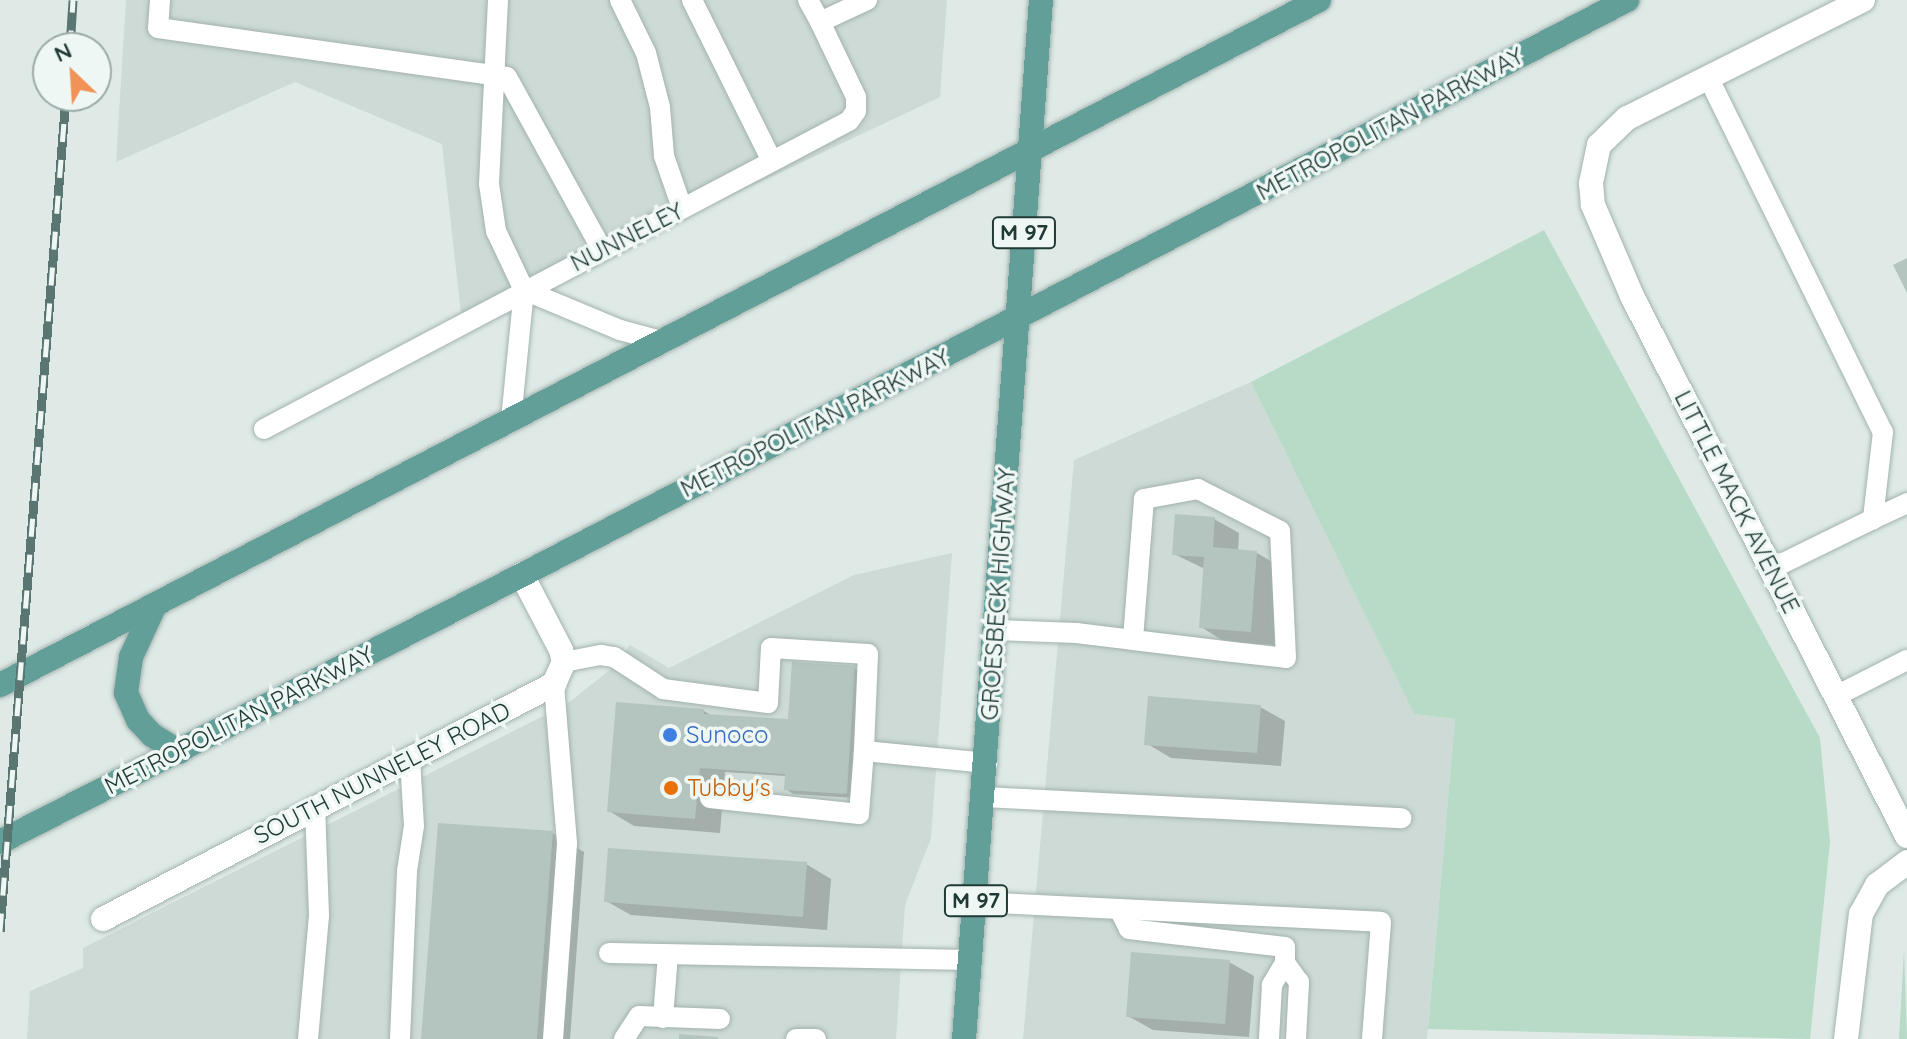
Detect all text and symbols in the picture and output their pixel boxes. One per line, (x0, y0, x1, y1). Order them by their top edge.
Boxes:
north arrow (32, 32, 112, 112)
text: N (49, 36, 76, 68)
street label: METROPOLITAN PARKWAY (1252, 41, 1528, 207)
street label: NUNNELEY (566, 196, 688, 278)
road number: M 97 (990, 215, 1058, 251)
street label: METROPOLITAN PARKWAY (676, 343, 954, 503)
street label: LITTLE MACK AVENUE (1668, 386, 1806, 618)
street label: GROESBECK HIGHWAY (975, 467, 1021, 721)
street label: METROPOLITAN PARKWAY (100, 640, 378, 800)
street label: SOUTH NUNNELEY ROAD (249, 696, 515, 850)
place label: Sunoco (686, 721, 768, 749)
marker: Sunoco (661, 726, 679, 744)
place label: Tubby's (687, 774, 771, 802)
marker: Tubby's (662, 779, 680, 797)
road number: M 97 (942, 883, 1010, 919)

